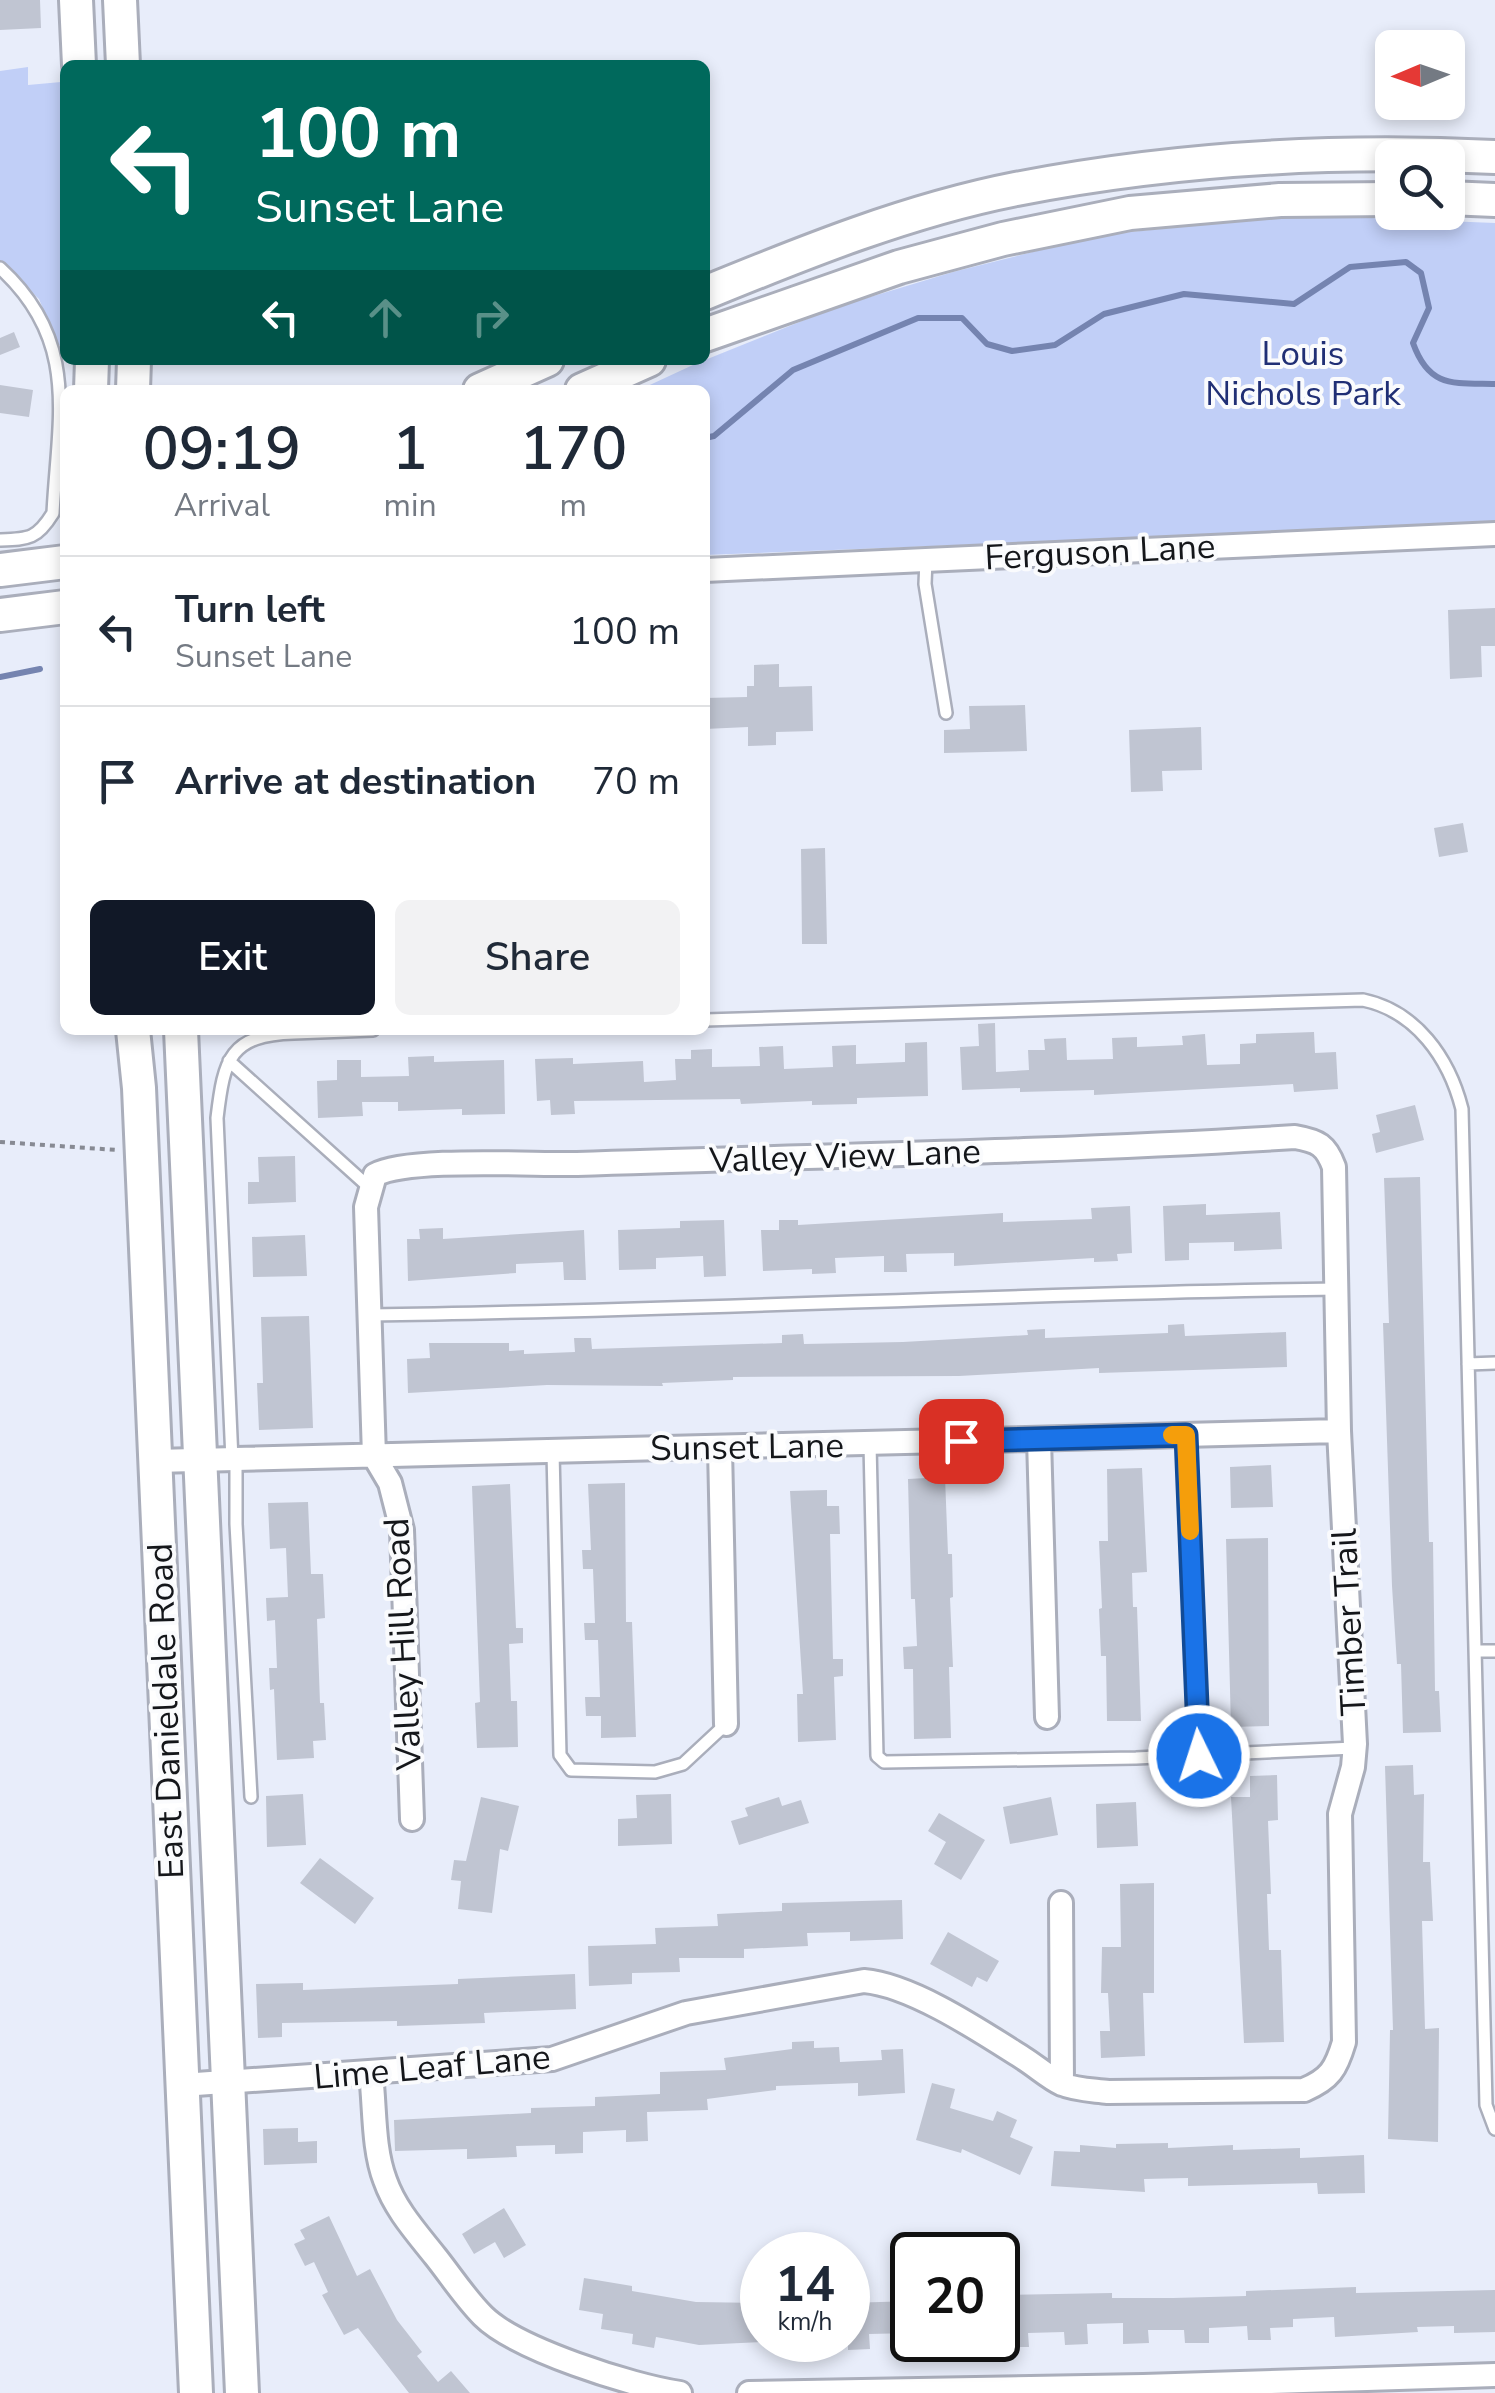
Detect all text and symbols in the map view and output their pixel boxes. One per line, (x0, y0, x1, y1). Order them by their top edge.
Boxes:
north arrow (1375, 30, 1465, 120)
map controls (1375, 30, 1465, 230)
text: 100 m (255, 86, 461, 182)
icon: left (90, 100, 220, 230)
button: search (1375, 140, 1465, 230)
text: Sunset Lane (255, 177, 504, 238)
icon: left (253, 290, 308, 345)
icon: ahead (358, 290, 413, 345)
icon: right (463, 290, 518, 345)
park label: Louis Nichols Park (1205, 330, 1401, 417)
text: 09:19 (143, 408, 301, 490)
text: 1 (392, 408, 428, 490)
text: 170 (519, 408, 627, 490)
text: Arrival (174, 484, 270, 527)
text: min (384, 484, 437, 527)
text: m (560, 484, 587, 527)
street label: Ferguson Lane (984, 522, 1216, 582)
text: Turn left (175, 584, 325, 635)
icon: left (90, 604, 145, 659)
text: 100 m (569, 606, 680, 657)
text: Sunset Lane (175, 635, 352, 678)
icon: arrive (90, 754, 145, 809)
text: Arrive at destination (175, 756, 536, 807)
text: 70 m (592, 756, 680, 807)
button: Exit (90, 900, 375, 1015)
button: Share (395, 900, 680, 1015)
street label: Valley View Lane (707, 1128, 982, 1184)
pin (919, 1399, 1004, 1484)
icon: arrive (934, 1414, 989, 1469)
street label: Sunset Lane (650, 1422, 844, 1472)
street label: Valley Hill Road (373, 1517, 433, 1772)
street label: Timber Trail (1321, 1527, 1377, 1717)
street label: East Danieldale Road (137, 1542, 195, 1880)
position arrow (1147, 1704, 1251, 1808)
street label: Lime Leaf Lane (312, 2033, 552, 2101)
speed limit sign: 20 (890, 2232, 1020, 2362)
text: 14 (775, 2250, 835, 2319)
text: km/h (777, 2305, 833, 2339)

